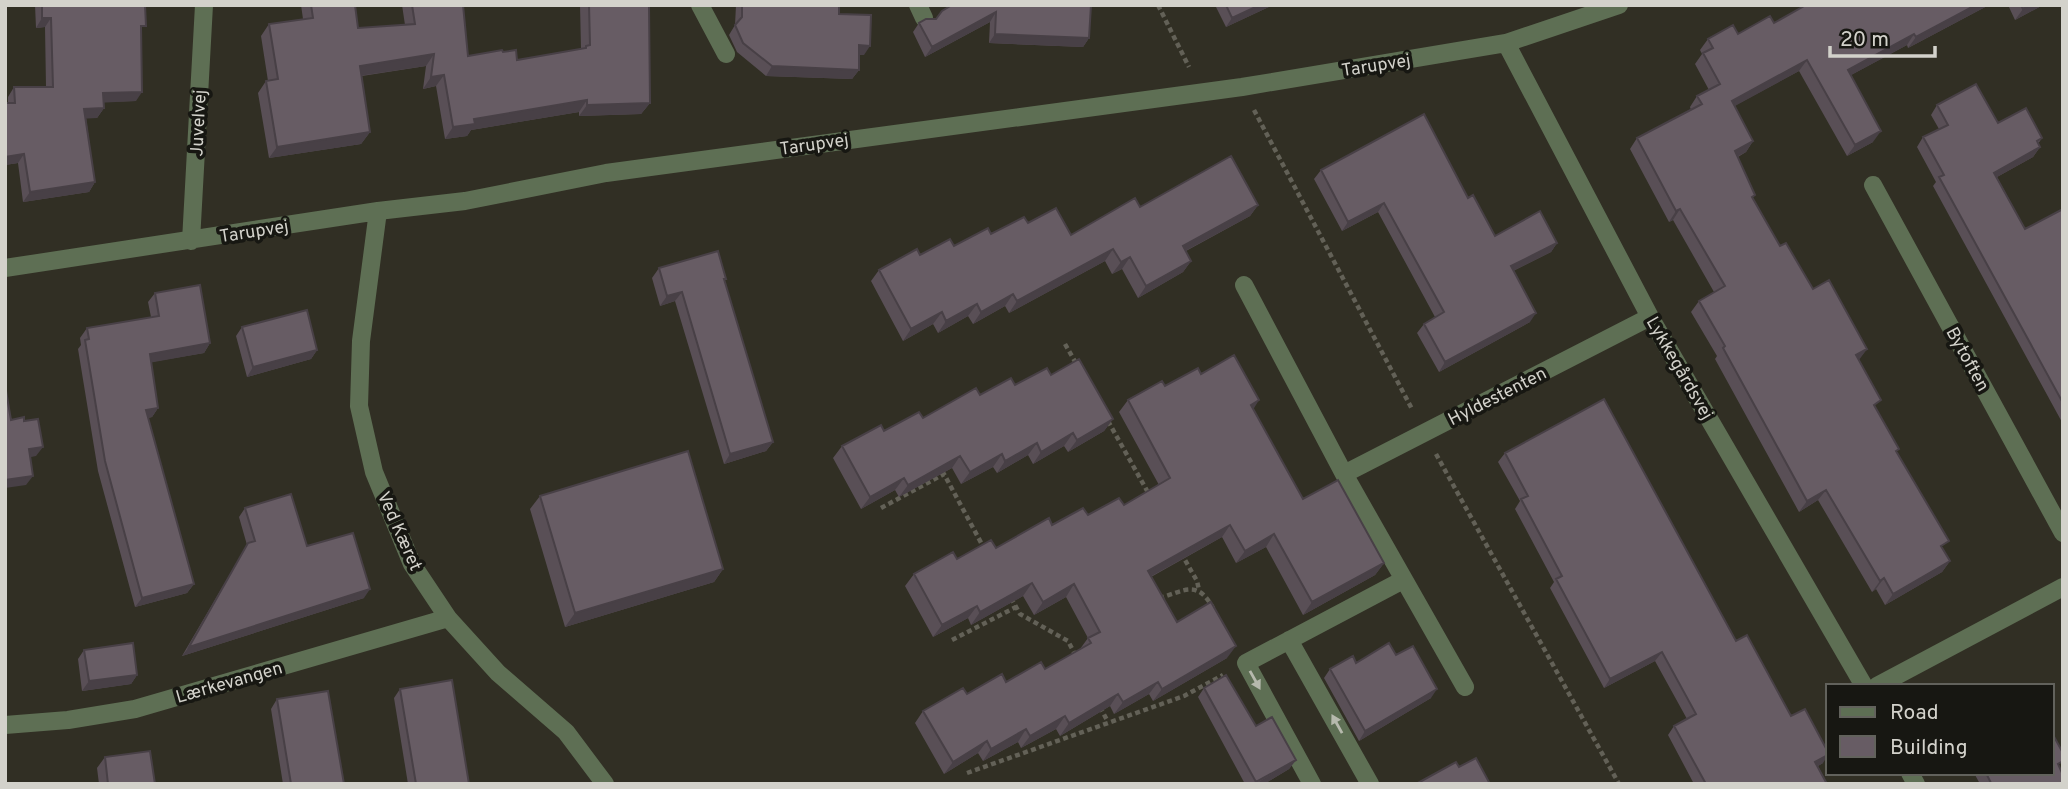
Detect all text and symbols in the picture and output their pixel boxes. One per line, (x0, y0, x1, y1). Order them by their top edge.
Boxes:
scale bar (1830, 14, 1935, 58)
text: 20 m (1840, 27, 1889, 54)
street label: Tarupvej (1340, 50, 1412, 83)
street label: Juvelvej (186, 89, 213, 157)
street label: Tarupvej (778, 129, 850, 162)
street label: Tarupvej (218, 216, 290, 249)
street label: Lykkegårdsvej (1640, 313, 1717, 424)
street label: Bytoften (1940, 323, 1994, 396)
street label: Hyldestenten (1444, 363, 1551, 432)
street label: Ved Kæret (371, 488, 426, 575)
street label: Lærkevangen (173, 657, 285, 710)
one-way arrow (1249, 670, 1261, 689)
legend (1826, 684, 2054, 775)
text: Road (1890, 700, 1939, 727)
one-way arrow (1331, 715, 1343, 734)
text: Building (1890, 735, 1968, 762)

